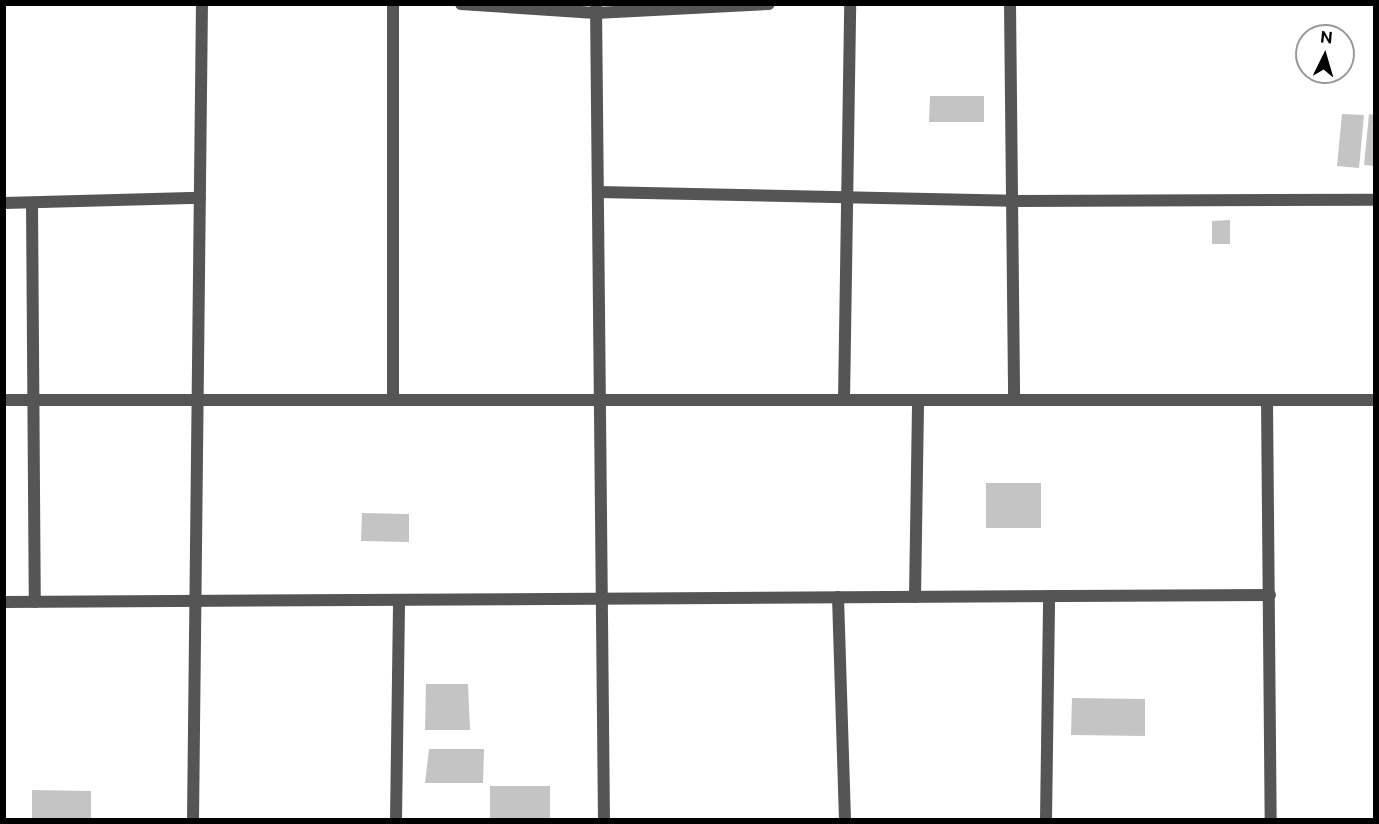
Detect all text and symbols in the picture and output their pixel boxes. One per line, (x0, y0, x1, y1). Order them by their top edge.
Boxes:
north arrow (1295, 24, 1355, 84)
text: N (1319, 28, 1333, 48)

